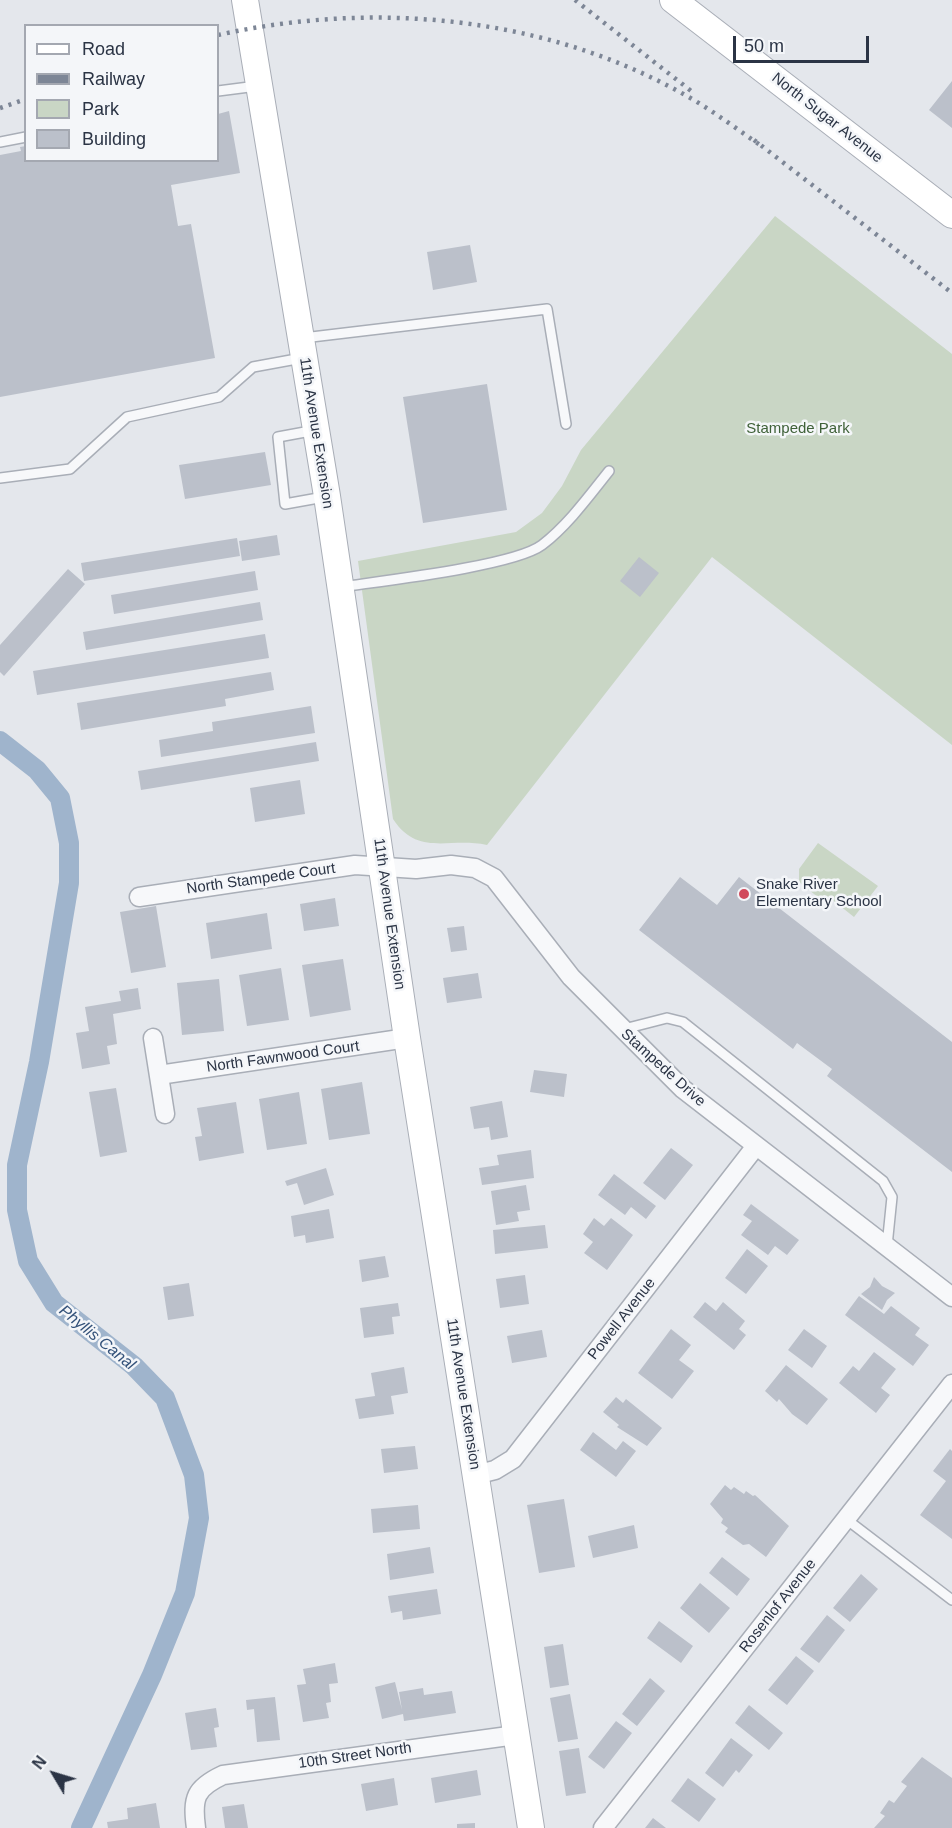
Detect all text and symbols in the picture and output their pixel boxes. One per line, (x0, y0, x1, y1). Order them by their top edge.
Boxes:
legend (24, 24, 219, 162)
scale bar (736, 24, 872, 62)
text: 50 m (744, 36, 784, 56)
text: Road (82, 39, 125, 59)
text: Railway (82, 69, 145, 89)
street label: North Sugar Avenue (768, 69, 886, 167)
text: Park (82, 99, 119, 119)
text: Building (82, 129, 146, 149)
street label: 11th Avenue Extension (295, 356, 337, 510)
park label: Stampede Park (746, 420, 850, 438)
street label: 11th Avenue Extension (369, 837, 409, 991)
street label: North Stampede Court (185, 860, 337, 898)
place label: Snake River Elementary School (756, 876, 882, 911)
marker: Snake River Elementary School (737, 887, 751, 901)
street label: Stampede Drive (617, 1025, 709, 1111)
street label: North Fawnwood Court (205, 1037, 361, 1077)
street label: Powell Avenue (584, 1274, 660, 1364)
water label: Phyllis Canal (55, 1301, 139, 1375)
street label: 11th Avenue Extension (442, 1317, 484, 1471)
street label: Rosenlof Avenue (736, 1556, 820, 1656)
street label: 10th Street North (297, 1739, 413, 1773)
north arrow (24, 1744, 84, 1804)
text: N (29, 1753, 50, 1772)

